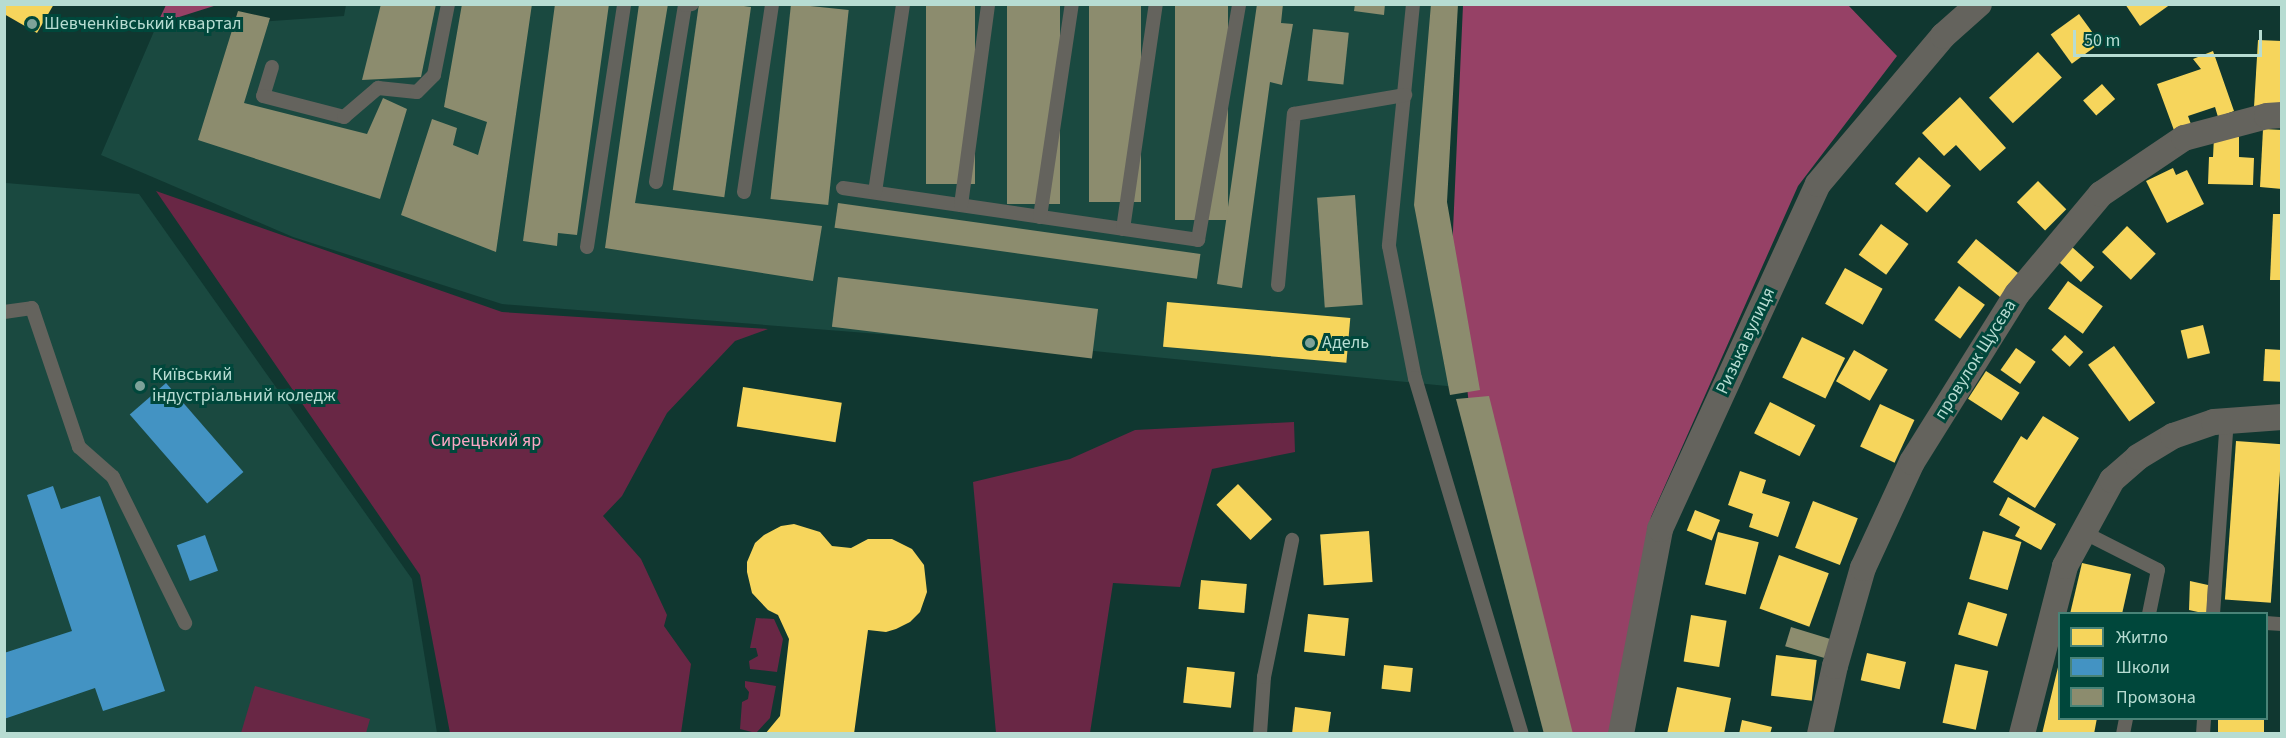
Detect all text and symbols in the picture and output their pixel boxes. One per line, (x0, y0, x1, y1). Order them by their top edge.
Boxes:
place label: Шевченківський квартал (44, 13, 242, 35)
marker: Шевченківський квартал (25, 17, 39, 31)
scale bar (2076, 18, 2265, 56)
text: 50 m (2084, 28, 2120, 53)
street label: Ризька вулиця (1712, 284, 1780, 398)
street label: провулок Щусєва (1930, 296, 2022, 424)
place label: Адель (1322, 332, 1369, 354)
marker: Адель (1303, 336, 1317, 350)
place label: Київський індустріальний коледж (152, 365, 336, 407)
marker: Київський індустріальний коледж (133, 379, 147, 393)
park label: Сирецький яр (431, 430, 541, 452)
legend (2058, 612, 2268, 720)
text: Житло (2116, 625, 2168, 650)
text: Школи (2116, 655, 2170, 680)
text: Промзона (2116, 685, 2196, 710)

